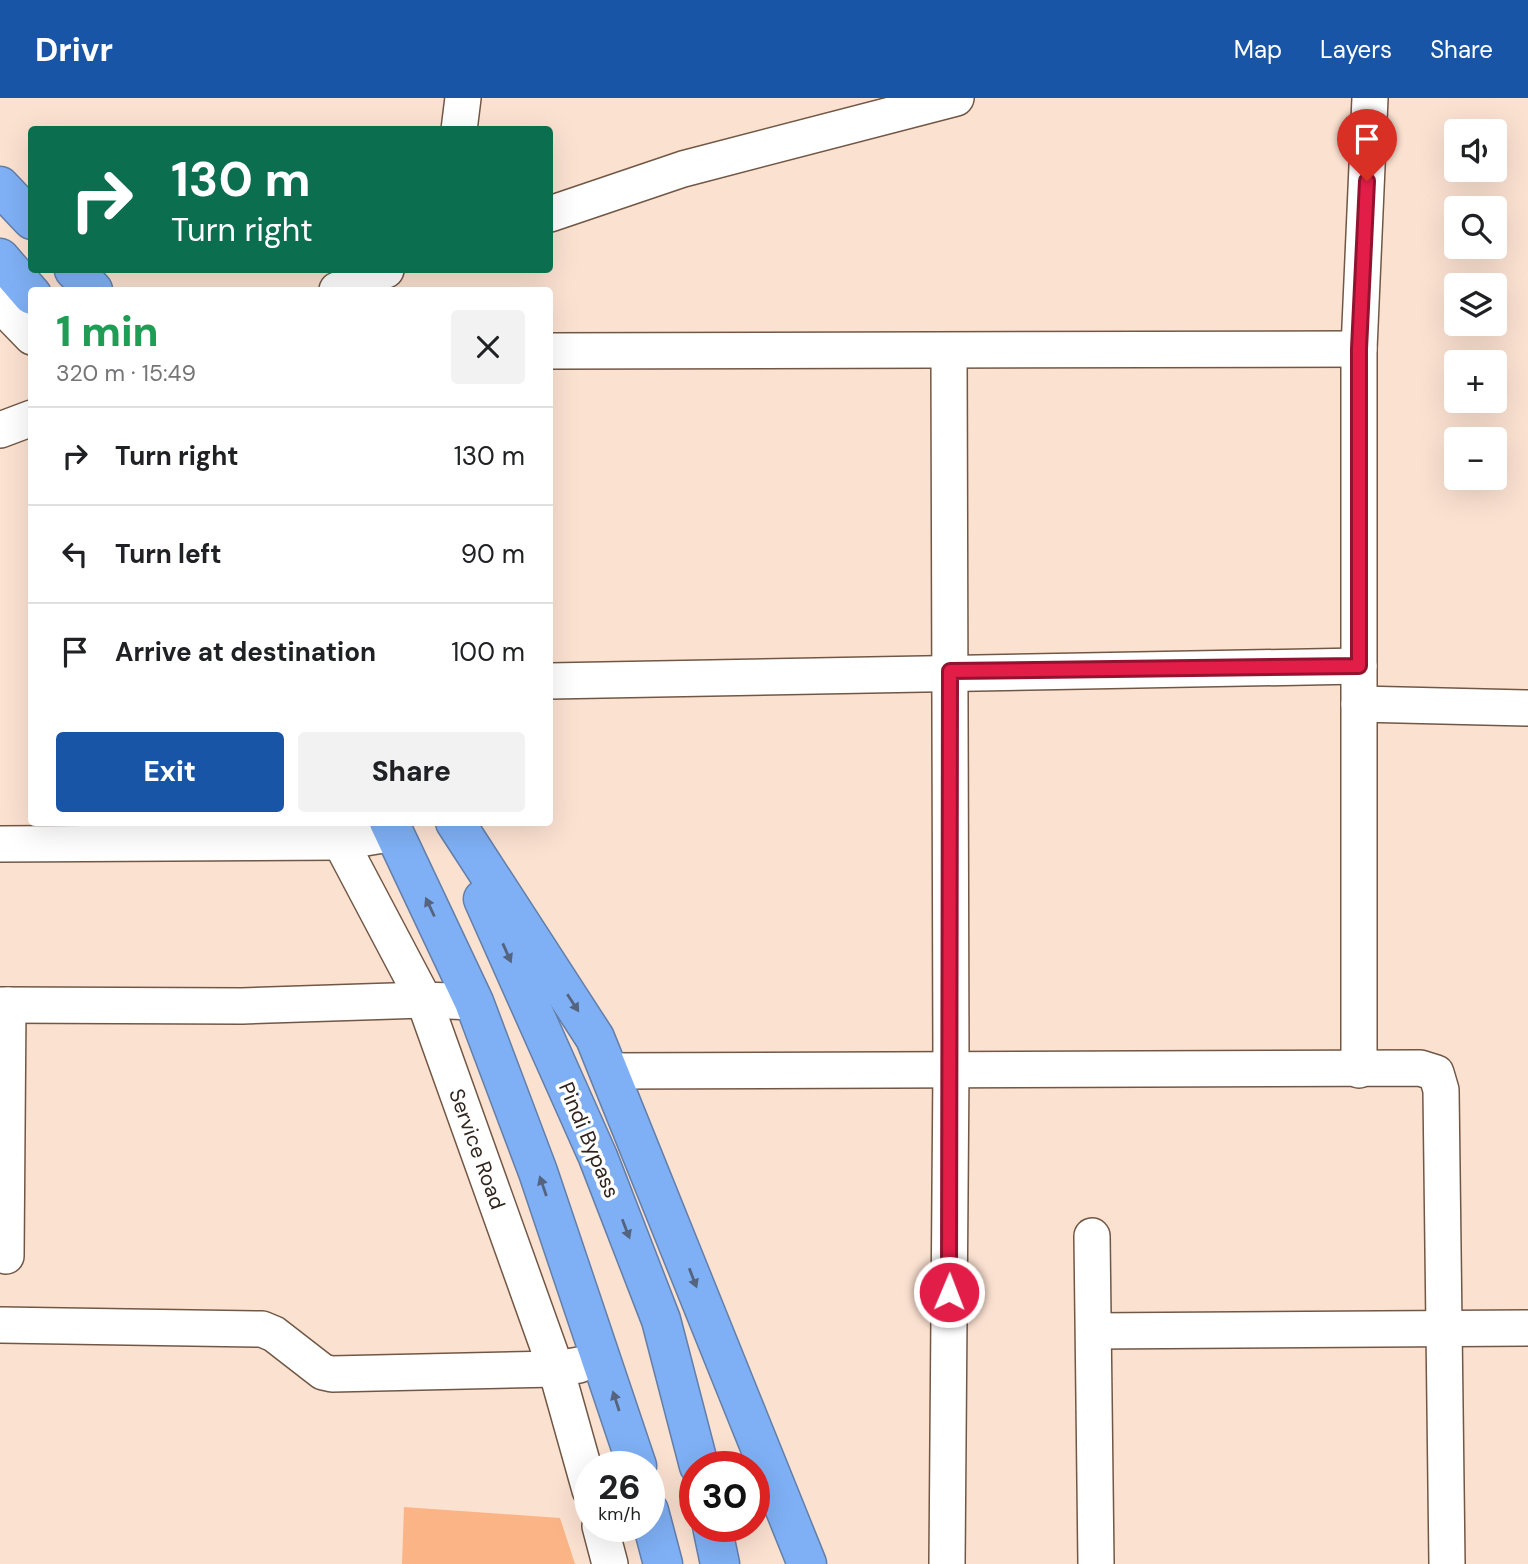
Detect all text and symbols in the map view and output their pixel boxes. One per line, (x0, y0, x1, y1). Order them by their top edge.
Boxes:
text: Drivr (35, 28, 113, 71)
text: Map (1234, 34, 1282, 65)
text: Layers (1320, 34, 1392, 65)
text: Share (1430, 34, 1493, 65)
pin (1337, 109, 1397, 181)
map controls (1444, 119, 1507, 490)
button: sound (1444, 119, 1507, 182)
icon: arrive (1348, 120, 1386, 158)
text: 130 m (171, 147, 311, 211)
icon: right (56, 154, 147, 245)
button: search (1444, 196, 1507, 259)
text: Turn right (171, 209, 313, 251)
button: layers (1444, 273, 1507, 336)
text: 1 min (56, 304, 159, 359)
button: close (451, 310, 525, 384)
button: + (1444, 350, 1507, 413)
text: 320 m · 15:49 (56, 358, 196, 388)
button: − (1444, 427, 1507, 490)
icon: right (56, 437, 94, 475)
text: Turn right (115, 439, 239, 473)
text: 130 m (454, 439, 525, 473)
icon: left (56, 535, 94, 573)
text: Turn left (115, 537, 222, 571)
text: 90 m (461, 537, 525, 571)
icon: arrive (56, 633, 94, 671)
text: Arrive at destination (115, 635, 376, 669)
text: 100 m (451, 635, 525, 669)
button: Exit (56, 732, 284, 812)
button: Share (298, 732, 525, 812)
one-way arrow (424, 897, 436, 917)
one-way arrow (501, 943, 513, 963)
one-way arrow (566, 993, 579, 1013)
street label: Pindi Bypass (552, 1078, 626, 1202)
street label: Service Road (442, 1085, 512, 1213)
one-way arrow (537, 1175, 548, 1196)
one-way arrow (621, 1219, 632, 1240)
position arrow (912, 1255, 986, 1329)
one-way arrow (688, 1268, 699, 1289)
one-way arrow (610, 1391, 621, 1412)
speed limit sign: 30 (679, 1451, 770, 1542)
text: 26 (598, 1464, 641, 1510)
text: km/h (598, 1502, 641, 1526)

